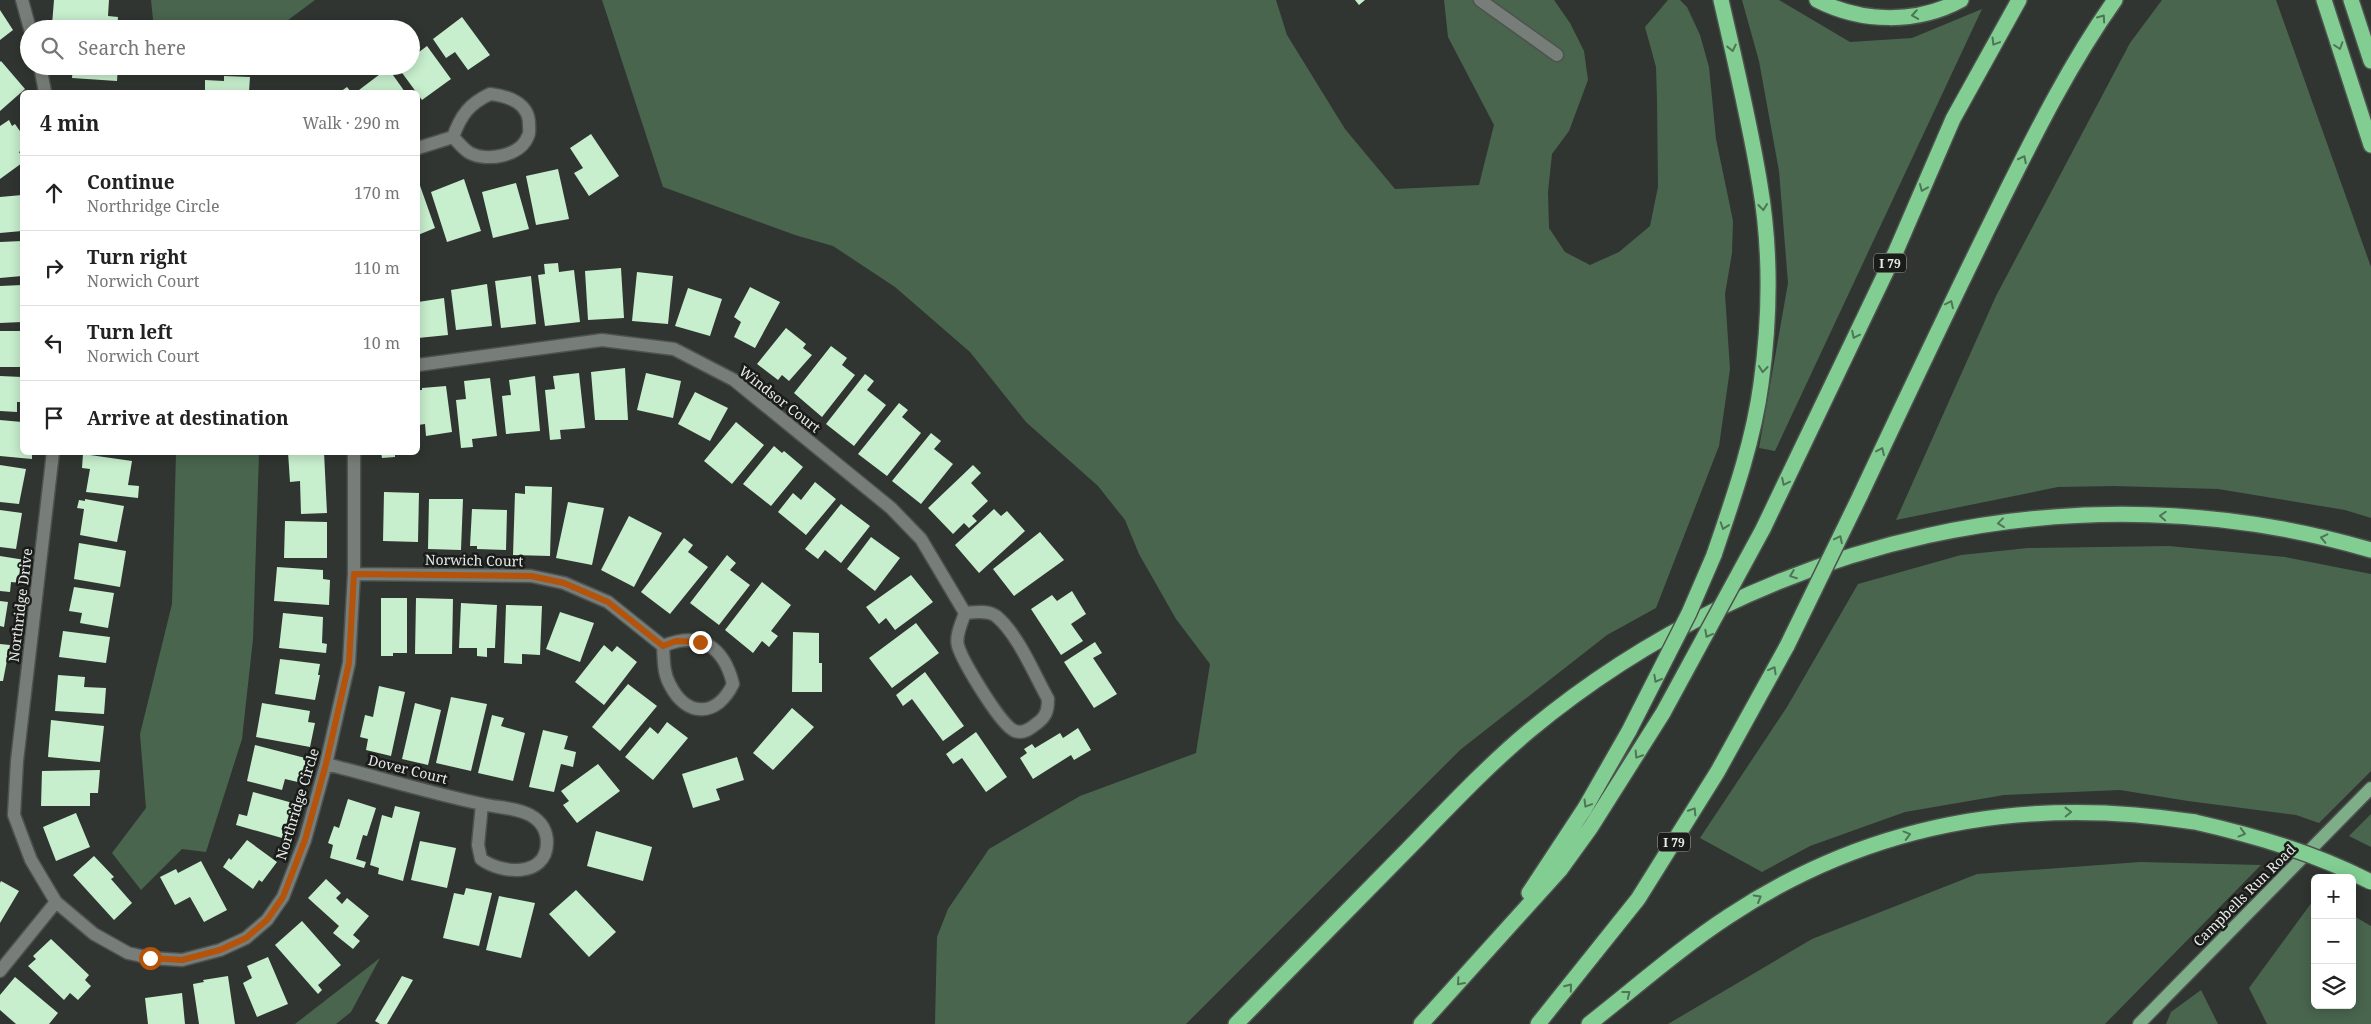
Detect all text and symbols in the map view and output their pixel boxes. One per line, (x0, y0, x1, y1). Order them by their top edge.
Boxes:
one-way arrow (1911, 10, 1920, 20)
one-way arrow (2096, 14, 2105, 23)
search box (20, 20, 420, 75)
icon: search (38, 34, 66, 62)
text: Search here (78, 35, 186, 61)
one-way arrow (1991, 36, 2001, 45)
one-way arrow (2334, 42, 2344, 50)
one-way arrow (1726, 43, 1736, 52)
text: 4 min (40, 109, 99, 137)
text: Walk · 290 m (303, 112, 400, 134)
one-way arrow (2017, 155, 2027, 164)
text: Continue (87, 169, 175, 195)
icon: ahead (40, 179, 68, 207)
text: 170 m (354, 182, 400, 204)
one-way arrow (1919, 183, 1930, 192)
text: Northridge Circle (87, 195, 219, 217)
one-way arrow (1757, 203, 1768, 211)
text: Turn right (87, 244, 187, 270)
icon: right (40, 254, 68, 282)
road number: I 79 (1874, 254, 1906, 272)
text: 110 m (354, 257, 400, 279)
text: Norwich Court (87, 270, 199, 292)
one-way arrow (1944, 300, 1955, 309)
text: Turn left (87, 319, 173, 345)
icon: left (40, 329, 68, 357)
one-way arrow (1851, 330, 1862, 339)
text: 10 m (363, 332, 400, 354)
text: Norwich Court (87, 345, 199, 367)
street label: Windsor Court (735, 361, 825, 437)
one-way arrow (1758, 365, 1769, 373)
icon: arrive (40, 404, 68, 432)
text: Arrive at destination (87, 405, 289, 431)
one-way arrow (1875, 447, 1885, 456)
one-way arrow (1781, 477, 1792, 486)
one-way arrow (2159, 510, 2167, 521)
one-way arrow (1997, 517, 2005, 528)
one-way arrow (1720, 522, 1730, 530)
one-way arrow (2319, 533, 2328, 544)
one-way arrow (1833, 535, 1843, 544)
street label: Northridge Drive (4, 547, 36, 663)
street label: Norwich Court (425, 550, 523, 570)
one-way arrow (1789, 569, 1798, 579)
one-way arrow (1704, 629, 1714, 638)
route end (689, 631, 712, 654)
one-way arrow (1767, 667, 1777, 676)
one-way arrow (1653, 673, 1663, 682)
street label: Northridge Circle (271, 746, 323, 862)
one-way arrow (1634, 749, 1644, 758)
street label: Dover Court (366, 750, 450, 788)
one-way arrow (1583, 798, 1593, 807)
one-way arrow (2064, 806, 2072, 817)
one-way arrow (1686, 808, 1696, 817)
one-way arrow (2238, 828, 2246, 838)
one-way arrow (1903, 830, 1912, 841)
road number: I 79 (1658, 832, 1690, 852)
street label: Campbells Run Road (2189, 839, 2300, 950)
map controls (2311, 874, 2356, 1009)
button: + (2311, 874, 2356, 919)
one-way arrow (1753, 895, 1762, 905)
button: − (2311, 919, 2356, 964)
route start (139, 947, 162, 970)
button: layers (2311, 964, 2356, 1009)
one-way arrow (1457, 976, 1466, 985)
one-way arrow (1563, 983, 1572, 992)
one-way arrow (1621, 991, 1631, 1000)

